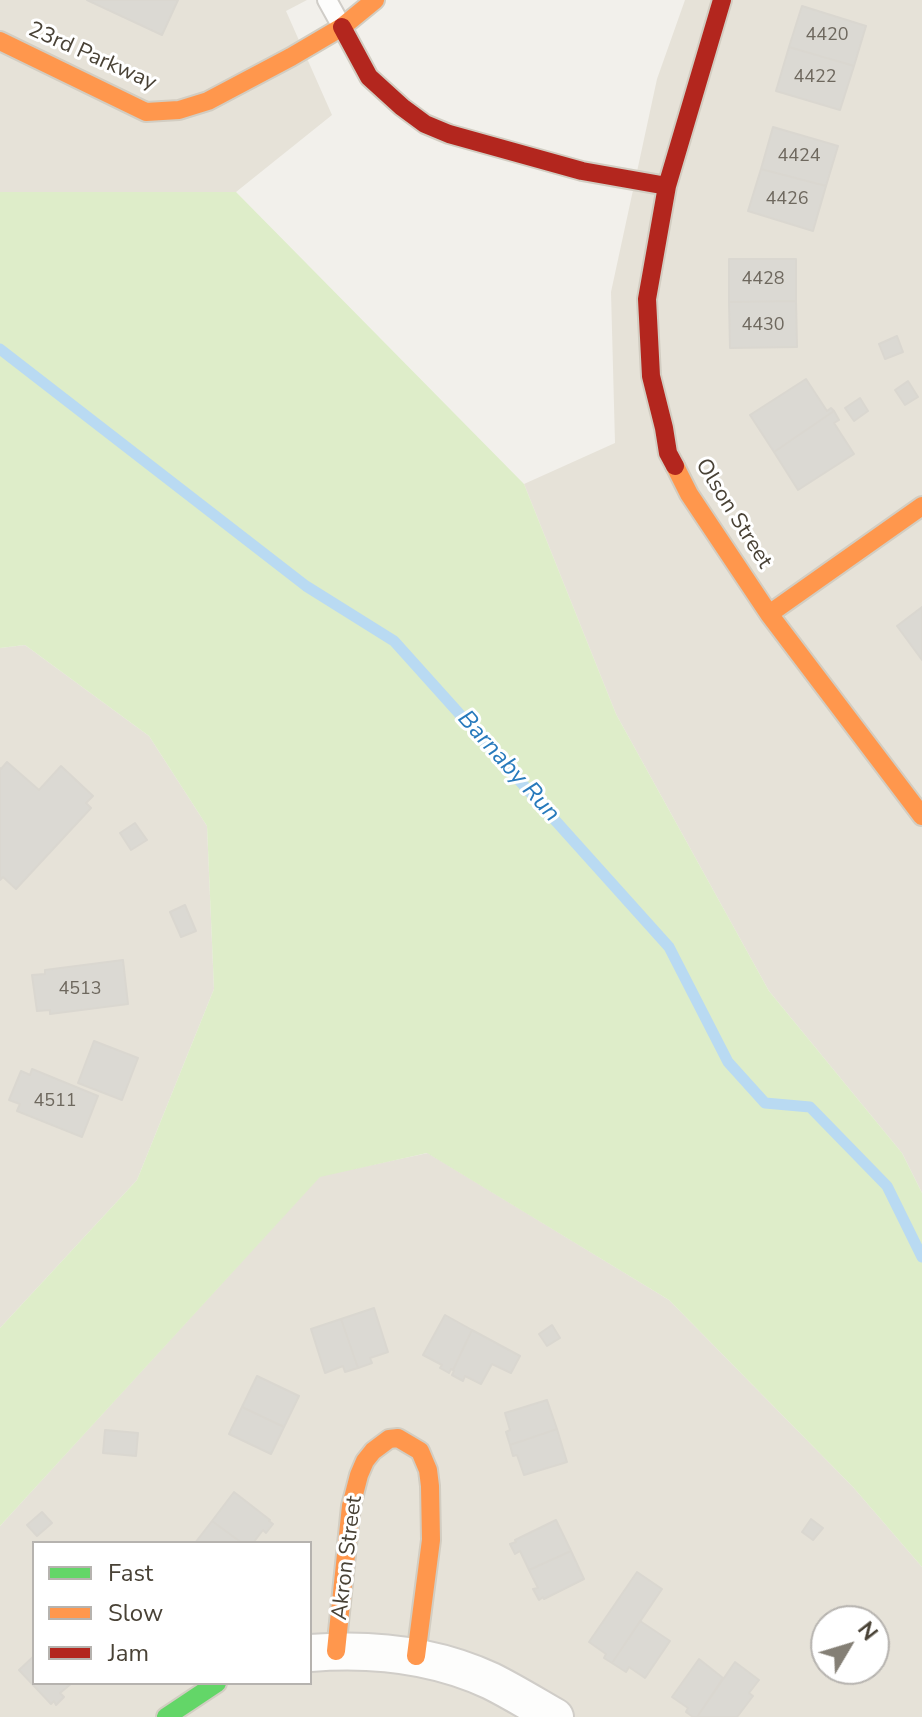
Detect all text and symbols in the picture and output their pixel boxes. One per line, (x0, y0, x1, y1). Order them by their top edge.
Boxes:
street label: 23rd Parkway (24, 17, 160, 97)
house number: 4420 (805, 25, 849, 47)
house number: 4422 (793, 67, 837, 89)
house number: 4424 (777, 146, 821, 168)
house number: 4426 (765, 189, 809, 211)
house number: 4428 (741, 269, 785, 291)
house number: 4430 (741, 315, 785, 337)
street label: Olson Street (689, 454, 777, 574)
water label: Barnaby Run (451, 706, 565, 828)
house number: 4513 (58, 979, 102, 1001)
house number: 4511 (33, 1091, 77, 1113)
street label: Akron Street (327, 1494, 369, 1622)
legend (32, 1541, 312, 1685)
text: Fast (108, 1557, 153, 1589)
text: Slow (108, 1597, 163, 1629)
north arrow (810, 1605, 890, 1685)
text: N (850, 1616, 884, 1647)
text: Jam (108, 1637, 149, 1669)

